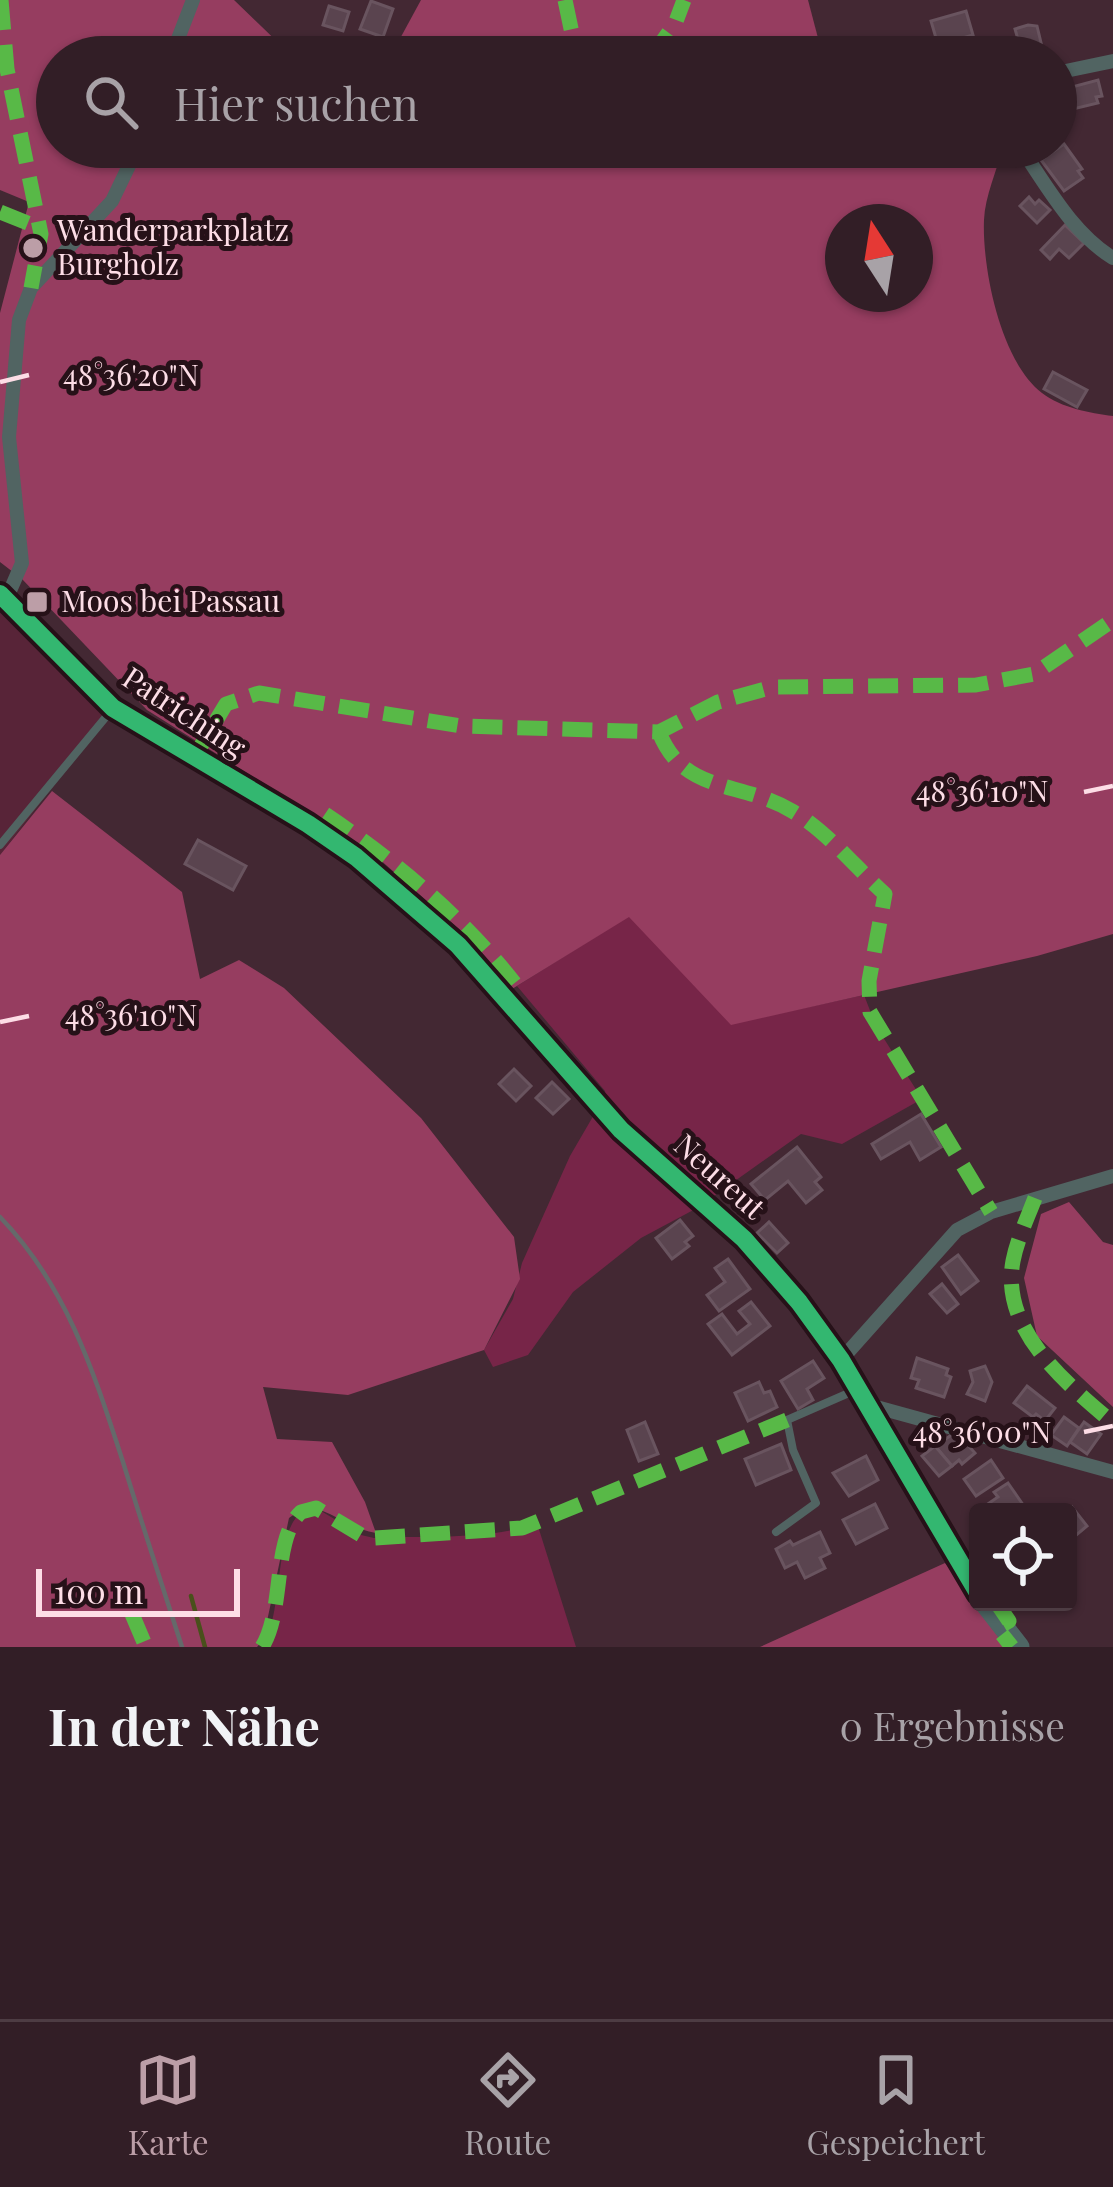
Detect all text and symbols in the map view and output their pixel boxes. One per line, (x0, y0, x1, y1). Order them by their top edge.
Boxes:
search box (36, 36, 1077, 168)
icon: search (78, 69, 144, 135)
text: Hier suchen (174, 72, 419, 132)
north arrow (825, 204, 933, 312)
place label: Wanderparkplatz Burgholz (56, 209, 289, 283)
marker: Wanderparkplatz Burgholz (20, 235, 46, 261)
text: 48°36'20"N (63, 354, 199, 394)
place label: Moos bei Passau (61, 580, 280, 620)
marker: Moos bei Passau (24, 589, 50, 615)
street label: Patriching (116, 657, 255, 766)
text: 48°36'10"N (916, 770, 1048, 810)
text: 48°36'10"N (65, 994, 197, 1034)
street label: Neureut (666, 1124, 775, 1227)
text: 48°36'00"N (912, 1411, 1052, 1451)
map controls (969, 1503, 1077, 1611)
button: locate (969, 1503, 1077, 1611)
scale bar (36, 1563, 240, 1616)
text: 100 m (54, 1568, 143, 1612)
text: In der Nähe (48, 1691, 320, 1759)
text: 0 Ergebnisse (840, 1699, 1065, 1751)
tab: Karte (128, 2047, 209, 2163)
tab: Route (464, 2047, 551, 2163)
tab: Gespeichert (807, 2047, 985, 2163)

